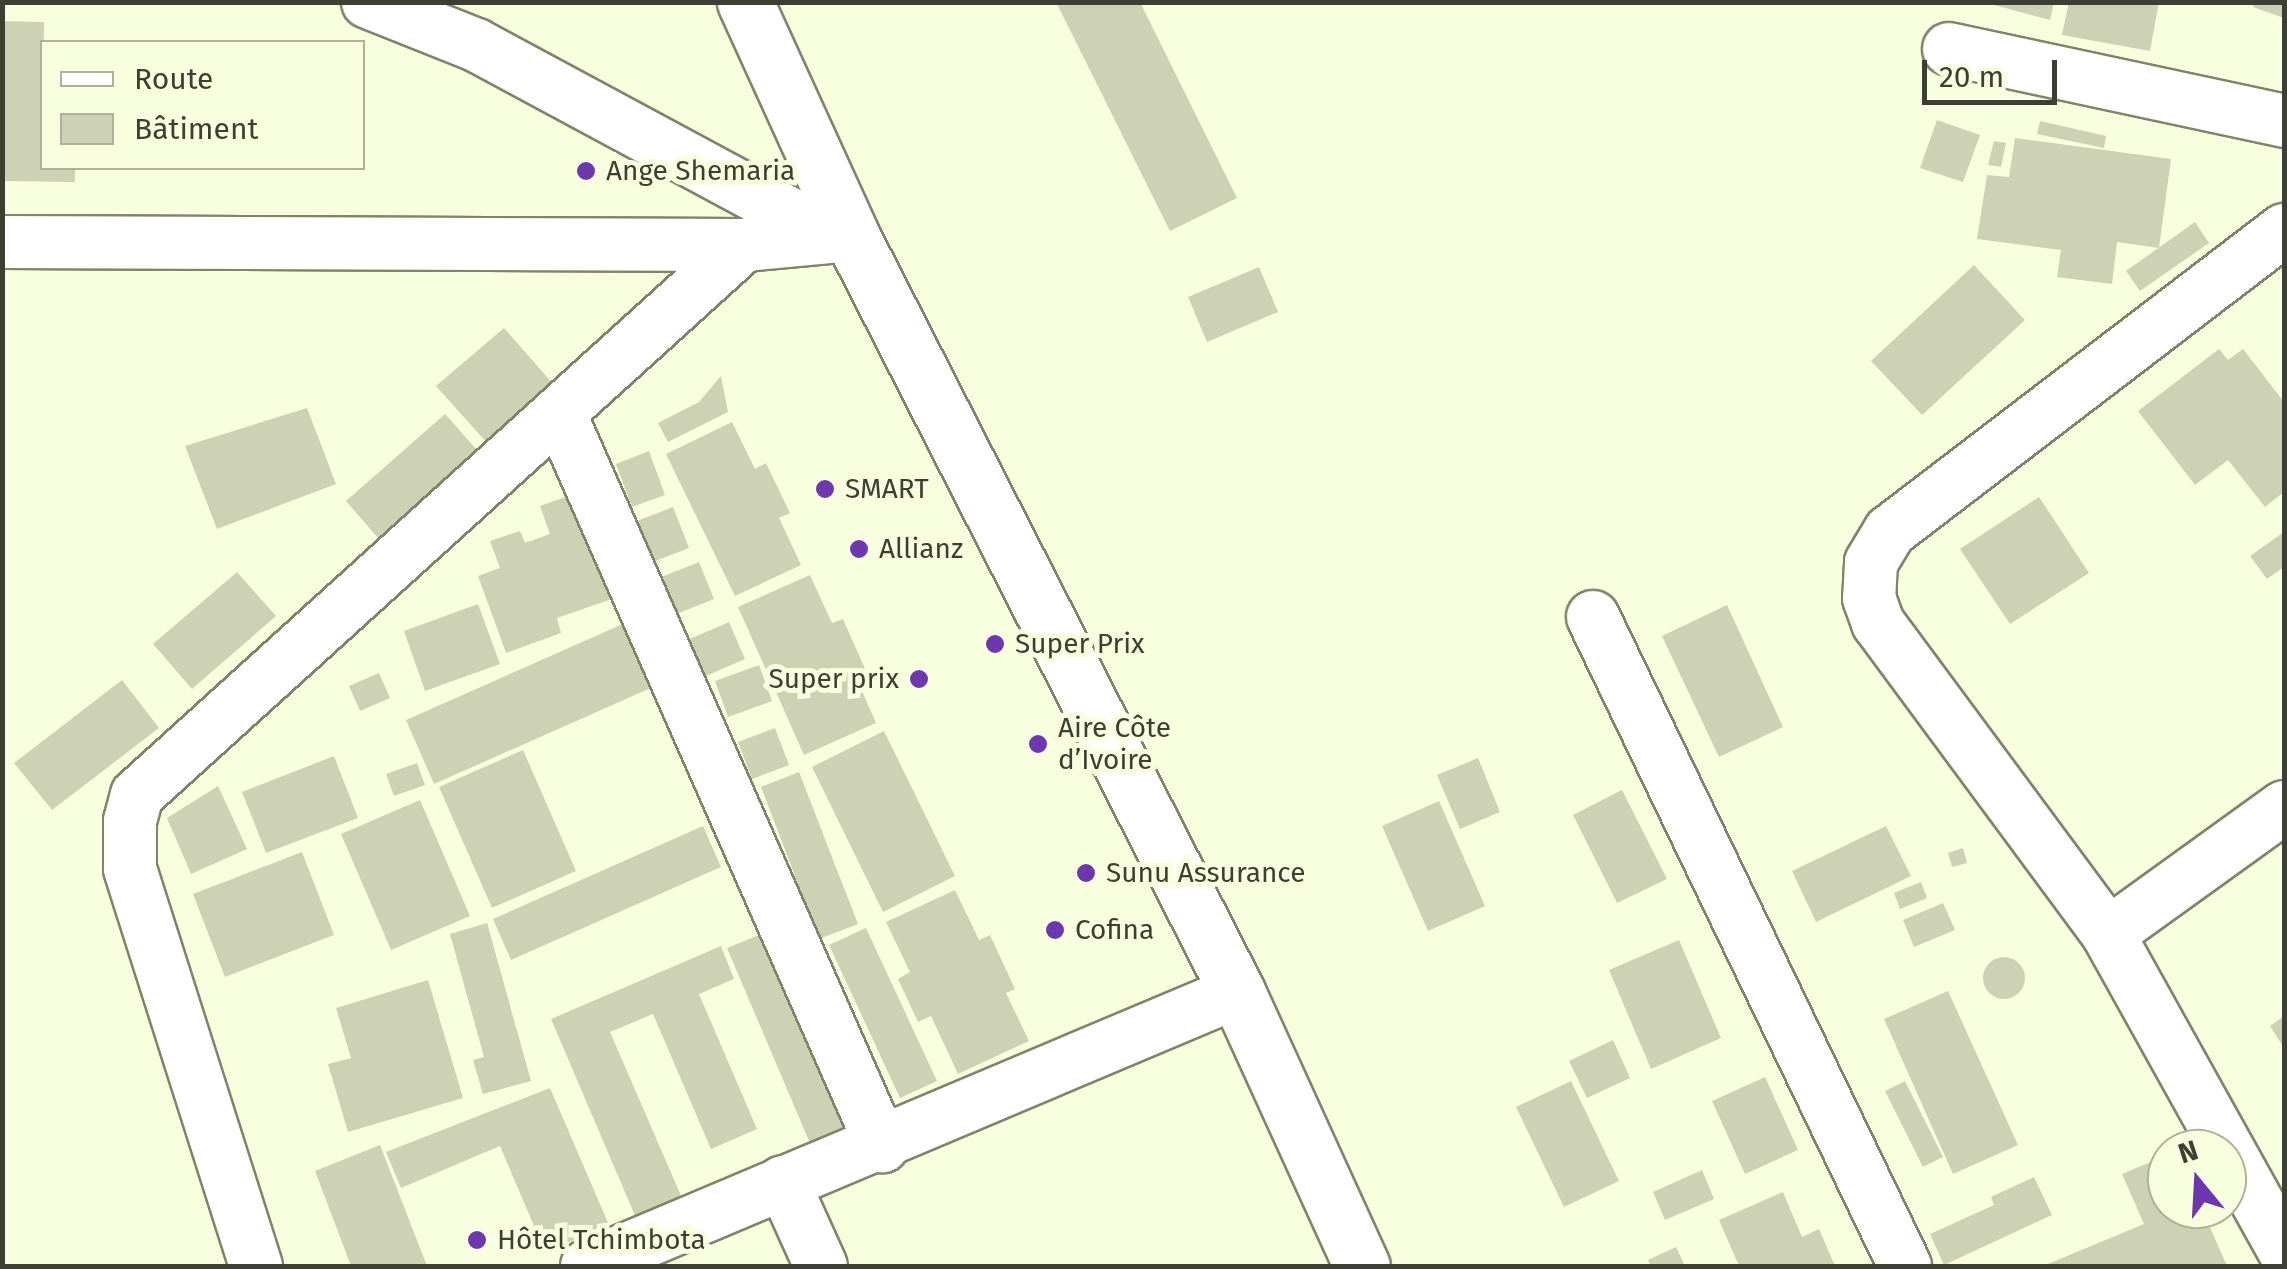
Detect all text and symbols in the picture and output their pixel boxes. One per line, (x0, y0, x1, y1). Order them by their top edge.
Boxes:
legend (40, 40, 365, 170)
scale bar (1927, 40, 2062, 102)
text: 20 m (1939, 59, 2004, 95)
text: Route (134, 61, 213, 97)
text: Bâtiment (134, 111, 258, 147)
place label: Ange Shemaria (606, 154, 795, 188)
marker: Ange Shemaria (575, 160, 597, 182)
place label: SMART (845, 472, 929, 506)
marker: SMART (814, 478, 836, 500)
place label: Allianz (879, 532, 963, 566)
marker: Allianz (848, 538, 870, 560)
place label: Super Prix (1015, 627, 1145, 661)
marker: Super Prix (984, 633, 1006, 655)
place label: Super prix (768, 662, 899, 696)
marker: Super prix (908, 668, 930, 690)
place label: Aire Côte d’Ivoire (1058, 711, 1171, 777)
marker: Aire Côte d’Ivoire (1027, 733, 1049, 755)
place label: Sunu Assurance (1106, 856, 1305, 890)
marker: Sunu Assurance (1075, 862, 1097, 884)
place label: Cofina (1075, 913, 1154, 947)
marker: Cofina (1044, 919, 1066, 941)
north arrow (2147, 1129, 2247, 1229)
text: N (2174, 1133, 2202, 1170)
place label: Hôtel Tchimbota (497, 1223, 706, 1257)
marker: Hôtel Tchimbota (466, 1229, 488, 1251)

